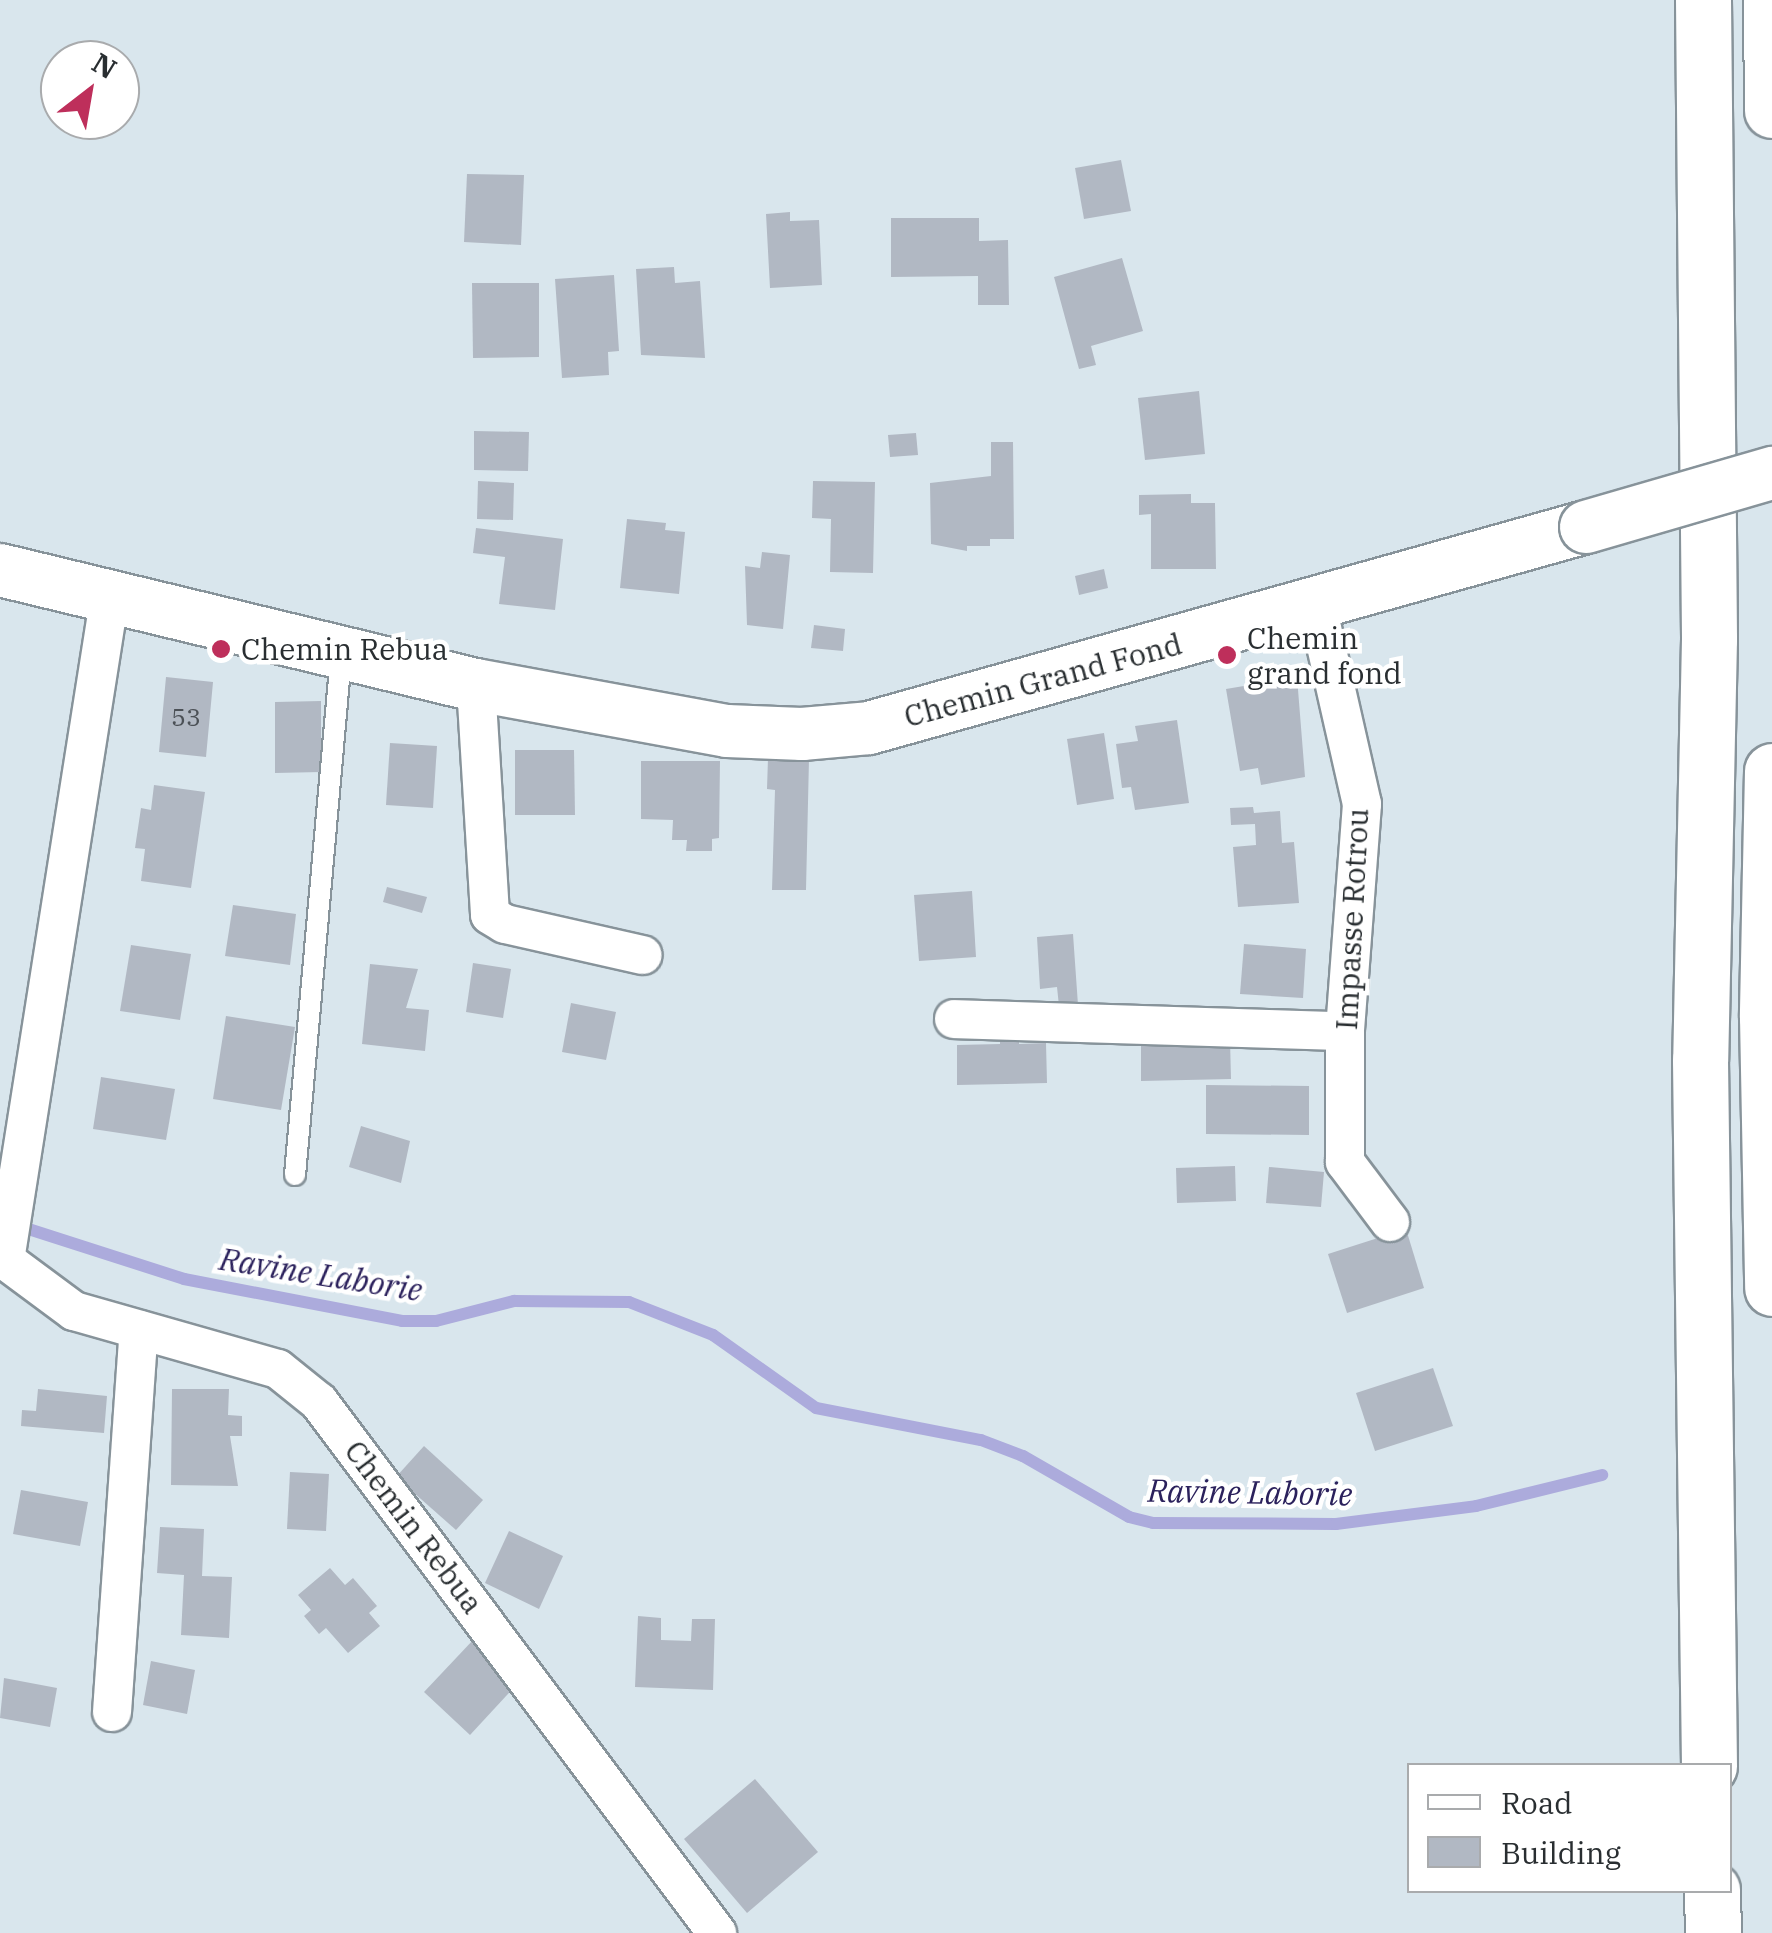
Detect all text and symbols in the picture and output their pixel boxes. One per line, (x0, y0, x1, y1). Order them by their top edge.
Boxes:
north arrow (40, 40, 140, 140)
text: N (86, 44, 124, 87)
place label: Chemin grand fond (1247, 620, 1402, 690)
street label: Chemin Grand Fond (900, 626, 1186, 734)
place label: Chemin Rebua (241, 631, 448, 667)
marker: Chemin Rebua (210, 638, 232, 660)
marker: Chemin grand fond (1216, 644, 1238, 666)
house number: 53 (171, 702, 201, 732)
street label: Impasse Rotrou (1328, 807, 1376, 1031)
water label: Ravine Laborie (217, 1239, 425, 1309)
street label: Chemin Rebua (337, 1433, 491, 1621)
water label: Ravine Laborie (1147, 1471, 1353, 1513)
legend (1407, 1763, 1732, 1893)
text: Road (1501, 1783, 1573, 1822)
text: Building (1501, 1833, 1621, 1872)

